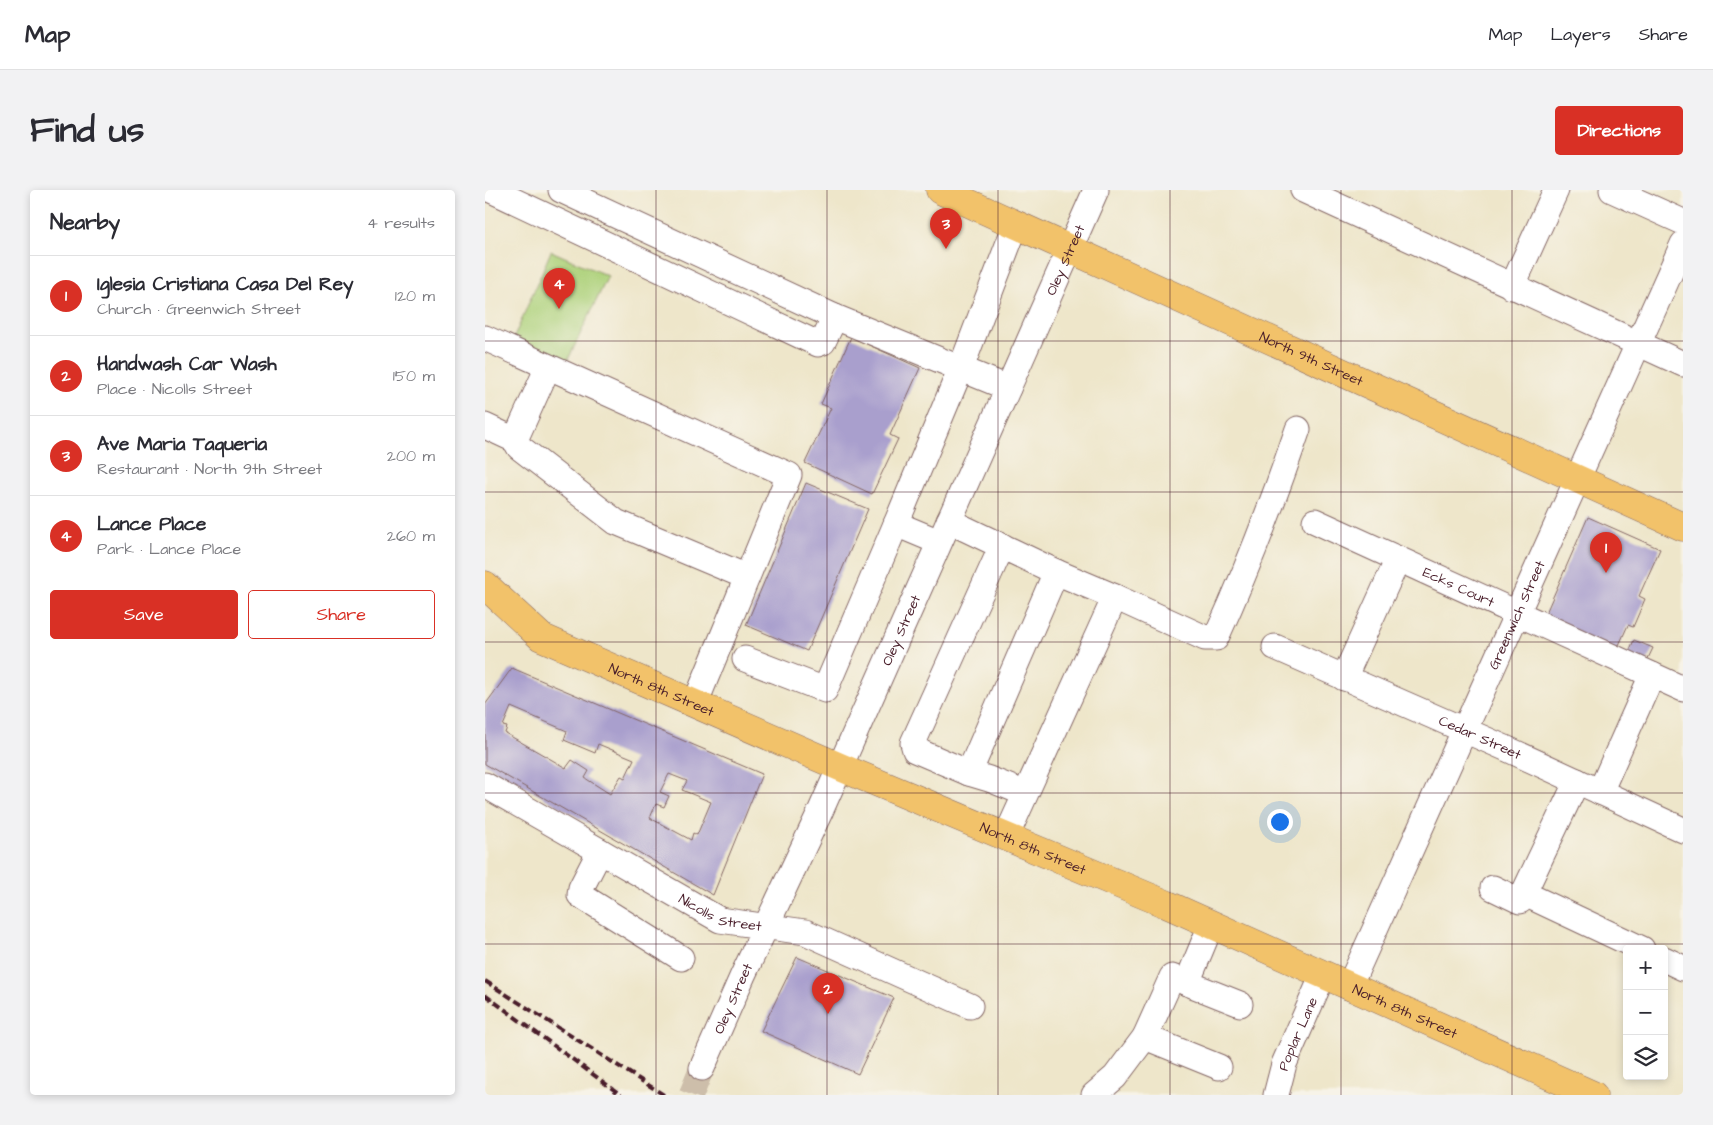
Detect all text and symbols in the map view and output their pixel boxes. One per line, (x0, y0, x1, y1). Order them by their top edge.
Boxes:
text: Map (25, 18, 70, 52)
text: Map (1488, 22, 1522, 47)
text: Layers (1550, 22, 1611, 47)
text: Share (1639, 22, 1688, 47)
text: Find us (30, 106, 144, 155)
button: Directions (1555, 106, 1683, 155)
text: Nearby (50, 208, 120, 237)
pin: 3 (930, 208, 962, 249)
text: 4 results (367, 212, 435, 234)
street label: Oley Street (1041, 221, 1091, 299)
pin: 4 (543, 268, 575, 309)
text: Iglesia Cristiana Casa Del Rey (97, 271, 353, 298)
text: 1 (65, 285, 67, 307)
text: 120 m (395, 285, 435, 307)
text: Church · Greenwich Street (97, 298, 301, 320)
street label: North 9th Street (1256, 327, 1367, 392)
text: Handwash Car Wash (97, 351, 277, 378)
text: 2 (61, 365, 71, 387)
text: 150 m (393, 365, 435, 387)
text: Place · Nicolls Street (97, 378, 252, 400)
text: Ave Maria Taqueria (97, 431, 267, 458)
text: 3 (62, 445, 70, 467)
text: 200 m (387, 445, 435, 467)
text: Restaurant · North 9th Street (97, 458, 322, 480)
text: Lance Place (97, 511, 206, 538)
text: 4 (61, 525, 71, 547)
text: 260 m (387, 525, 435, 547)
pin: 1 (1590, 532, 1622, 573)
text: Park · Lance Place (97, 538, 241, 560)
street label: Greenwich Street (1484, 557, 1551, 673)
street label: Ecks Court (1419, 562, 1498, 613)
button: Save (50, 590, 238, 639)
button: Share (248, 590, 435, 639)
street label: Oley Street (877, 591, 926, 669)
street label: North 8th Street (605, 659, 717, 722)
street label: Cedar Street (1435, 711, 1525, 765)
your location (1267, 809, 1293, 835)
street label: North 8th Street (977, 818, 1089, 880)
street label: Nicolls Street (675, 889, 763, 937)
map controls (1623, 945, 1668, 1080)
button: + (1623, 945, 1668, 990)
street label: Oley Street (709, 960, 758, 1038)
pin: 2 (812, 973, 844, 1014)
street label: North 8th Street (1349, 980, 1461, 1044)
button: − (1623, 990, 1668, 1035)
street label: Poplar Lane (1274, 994, 1323, 1073)
button: layers (1623, 1035, 1668, 1080)

